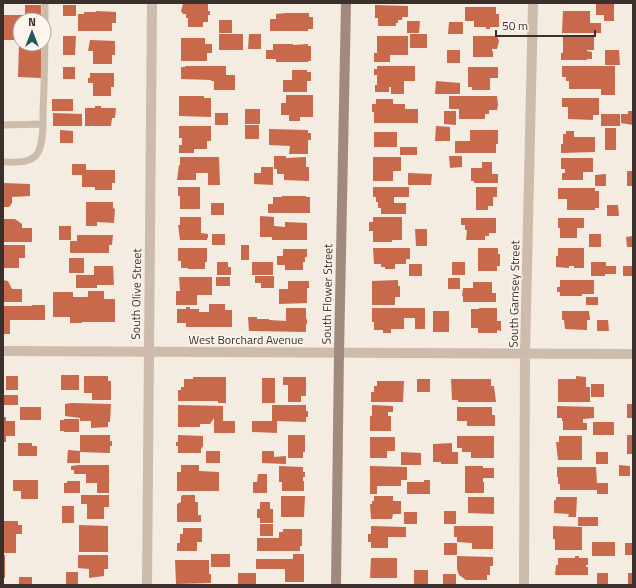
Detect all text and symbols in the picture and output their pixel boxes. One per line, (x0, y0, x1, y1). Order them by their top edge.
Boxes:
north arrow (12, 12, 52, 52)
scale bar (496, 12, 595, 38)
text: N (28, 14, 36, 30)
text: 50 m (502, 16, 528, 35)
street label: South Garnsey Street (504, 239, 524, 348)
street label: South Flower Street (317, 243, 337, 345)
street label: South Olive Street (126, 247, 146, 340)
street label: West Borchard Avenue (189, 330, 303, 349)

